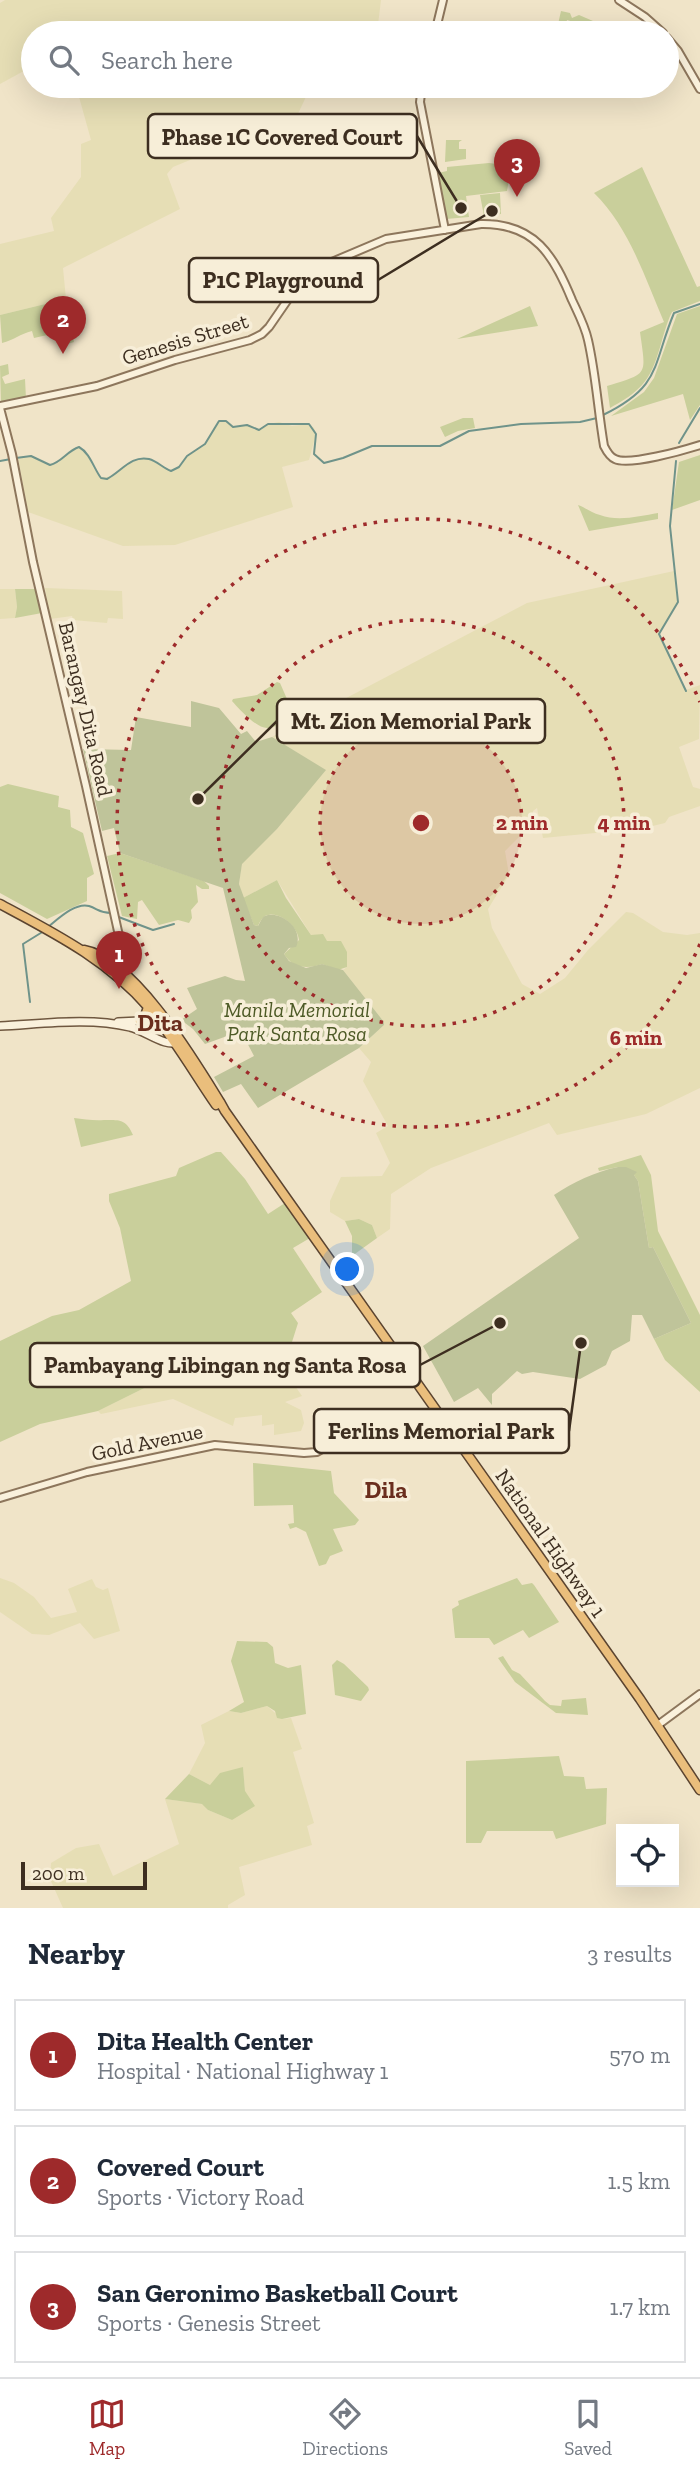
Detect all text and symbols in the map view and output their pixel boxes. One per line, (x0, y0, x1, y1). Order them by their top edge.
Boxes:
search box (21, 21, 679, 98)
icon: search (45, 41, 83, 79)
text: Search here (101, 44, 233, 76)
callout: Phase 1C Covered Court (148, 114, 417, 158)
text: Phase 1C Covered Court (162, 123, 403, 151)
pin: 3 (494, 139, 540, 197)
callout: P1C Playground (189, 258, 378, 302)
text: P1C Playground (202, 266, 364, 294)
pin: 2 (40, 296, 86, 354)
street label: Genesis Street (119, 308, 251, 370)
street label: Barangay Dita Road (54, 619, 118, 799)
callout: Mt. Zion Memorial Park (277, 699, 545, 743)
text: Mt. Zion Memorial Park (291, 707, 532, 735)
text: 2 min (496, 810, 549, 835)
text: 4 min (597, 810, 651, 835)
centre of rings (409, 811, 433, 835)
pin: 1 (96, 931, 142, 989)
park label: Manila Memorial Park Santa Rosa (224, 997, 370, 1046)
district label: Dita (137, 1008, 183, 1037)
text: 6 min (610, 1025, 663, 1050)
your location (330, 1252, 364, 1286)
callout: Pambayang Libingan ng Santa Rosa (30, 1343, 420, 1387)
text: Pambayang Libingan ng Santa Rosa (44, 1351, 407, 1379)
callout: Ferlins Memorial Park (314, 1409, 569, 1453)
text: Ferlins Memorial Park (328, 1417, 555, 1445)
street label: Gold Avenue (89, 1418, 205, 1466)
street label: National Highway 1 (490, 1464, 612, 1622)
district label: Dila (365, 1475, 407, 1504)
map controls (616, 1824, 679, 1887)
button: locate (616, 1824, 679, 1887)
scale bar (21, 1859, 147, 1891)
text: 200 m (32, 1862, 84, 1885)
text: Nearby (28, 1936, 125, 1972)
text: 3 results (587, 1940, 672, 1968)
text: Dita Health Center (97, 2025, 313, 2057)
text: 1 (48, 2041, 58, 2069)
text: 570 m (609, 2041, 670, 2069)
text: Hospital · National Highway 1 (97, 2057, 388, 2085)
text: Covered Court (97, 2151, 264, 2183)
text: 2 (47, 2167, 59, 2195)
text: 1.5 km (607, 2167, 670, 2195)
text: Sports · Victory Road (97, 2183, 304, 2211)
text: San Geronimo Basketball Court (97, 2277, 458, 2309)
text: 3 (47, 2293, 59, 2321)
text: 1.7 km (610, 2293, 670, 2321)
text: Sports · Genesis Street (97, 2309, 321, 2337)
tab: Map (88, 2395, 126, 2460)
tab: Directions (302, 2395, 388, 2460)
tab: Saved (564, 2395, 612, 2460)

